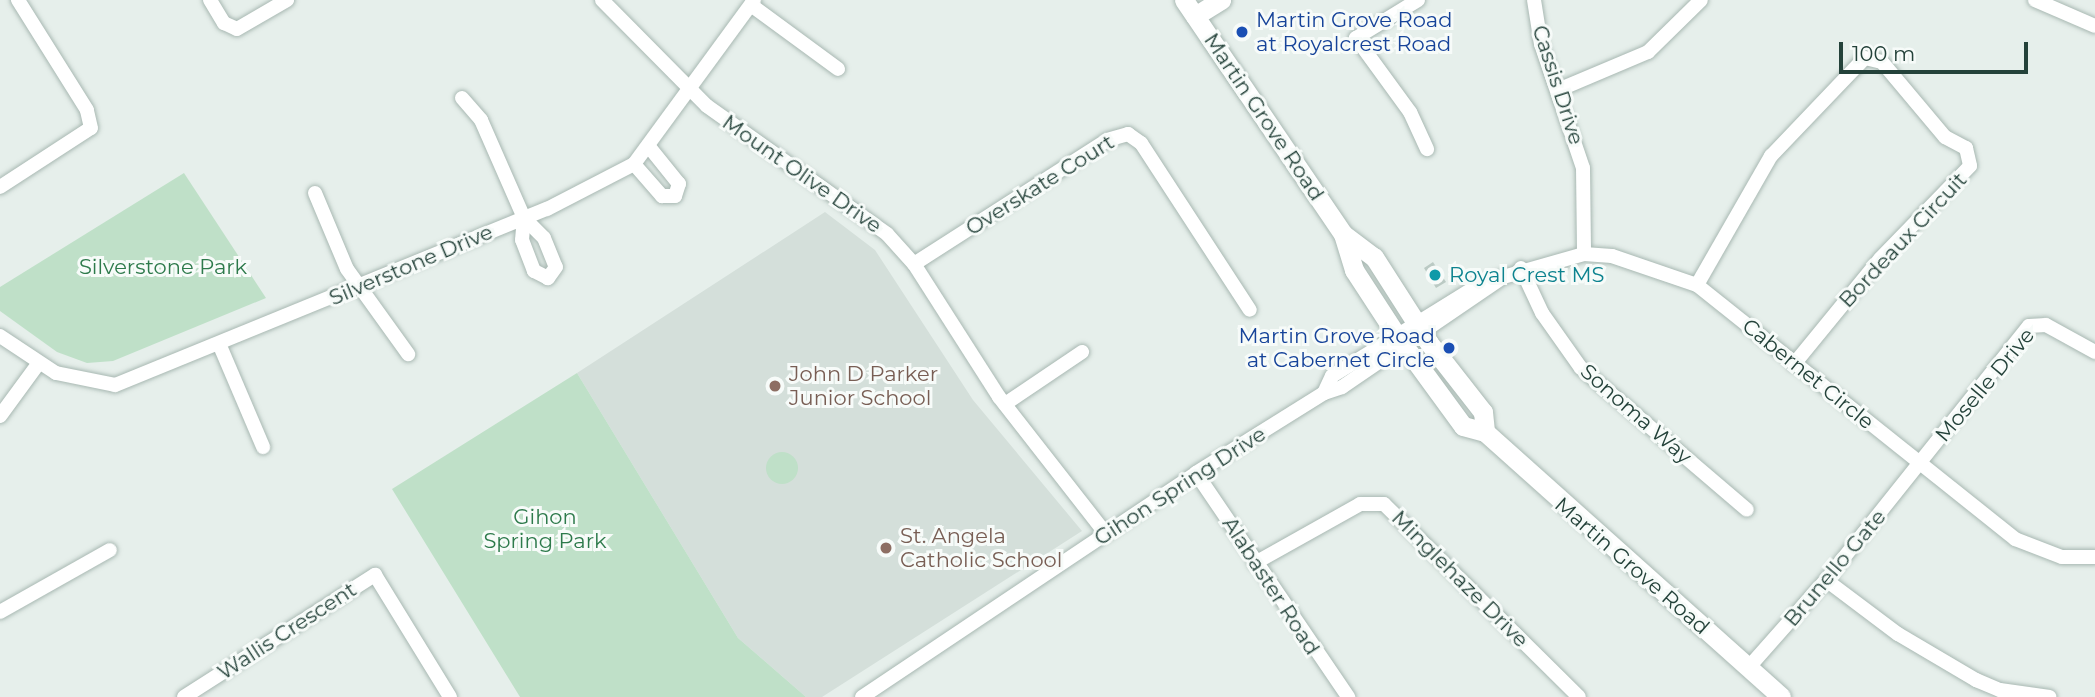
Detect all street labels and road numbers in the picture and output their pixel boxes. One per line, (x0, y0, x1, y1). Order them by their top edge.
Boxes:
street label: Cassis Drive (1527, 22, 1589, 148)
street label: Martin Grove Road (1199, 29, 1329, 205)
street label: Mount Olive Drive (717, 110, 887, 238)
street label: Overskate Court (961, 129, 1119, 241)
street label: Bordeaux Circuit (1834, 167, 1972, 313)
street label: Silverstone Drive (325, 219, 497, 311)
street label: Cabernet Circle (1737, 313, 1879, 435)
street label: Moselle Drive (1930, 323, 2040, 447)
street label: Sonoma Way (1575, 359, 1697, 469)
street label: Gihon Spring Drive (1090, 421, 1270, 551)
street label: Martin Grove Road (1550, 492, 1714, 640)
street label: Brunello Gate (1779, 504, 1891, 632)
street label: Minglehaze Drive (1386, 505, 1534, 653)
street label: Alabaster Road (1217, 512, 1325, 660)
street label: Wallis Crescent (213, 577, 361, 685)

